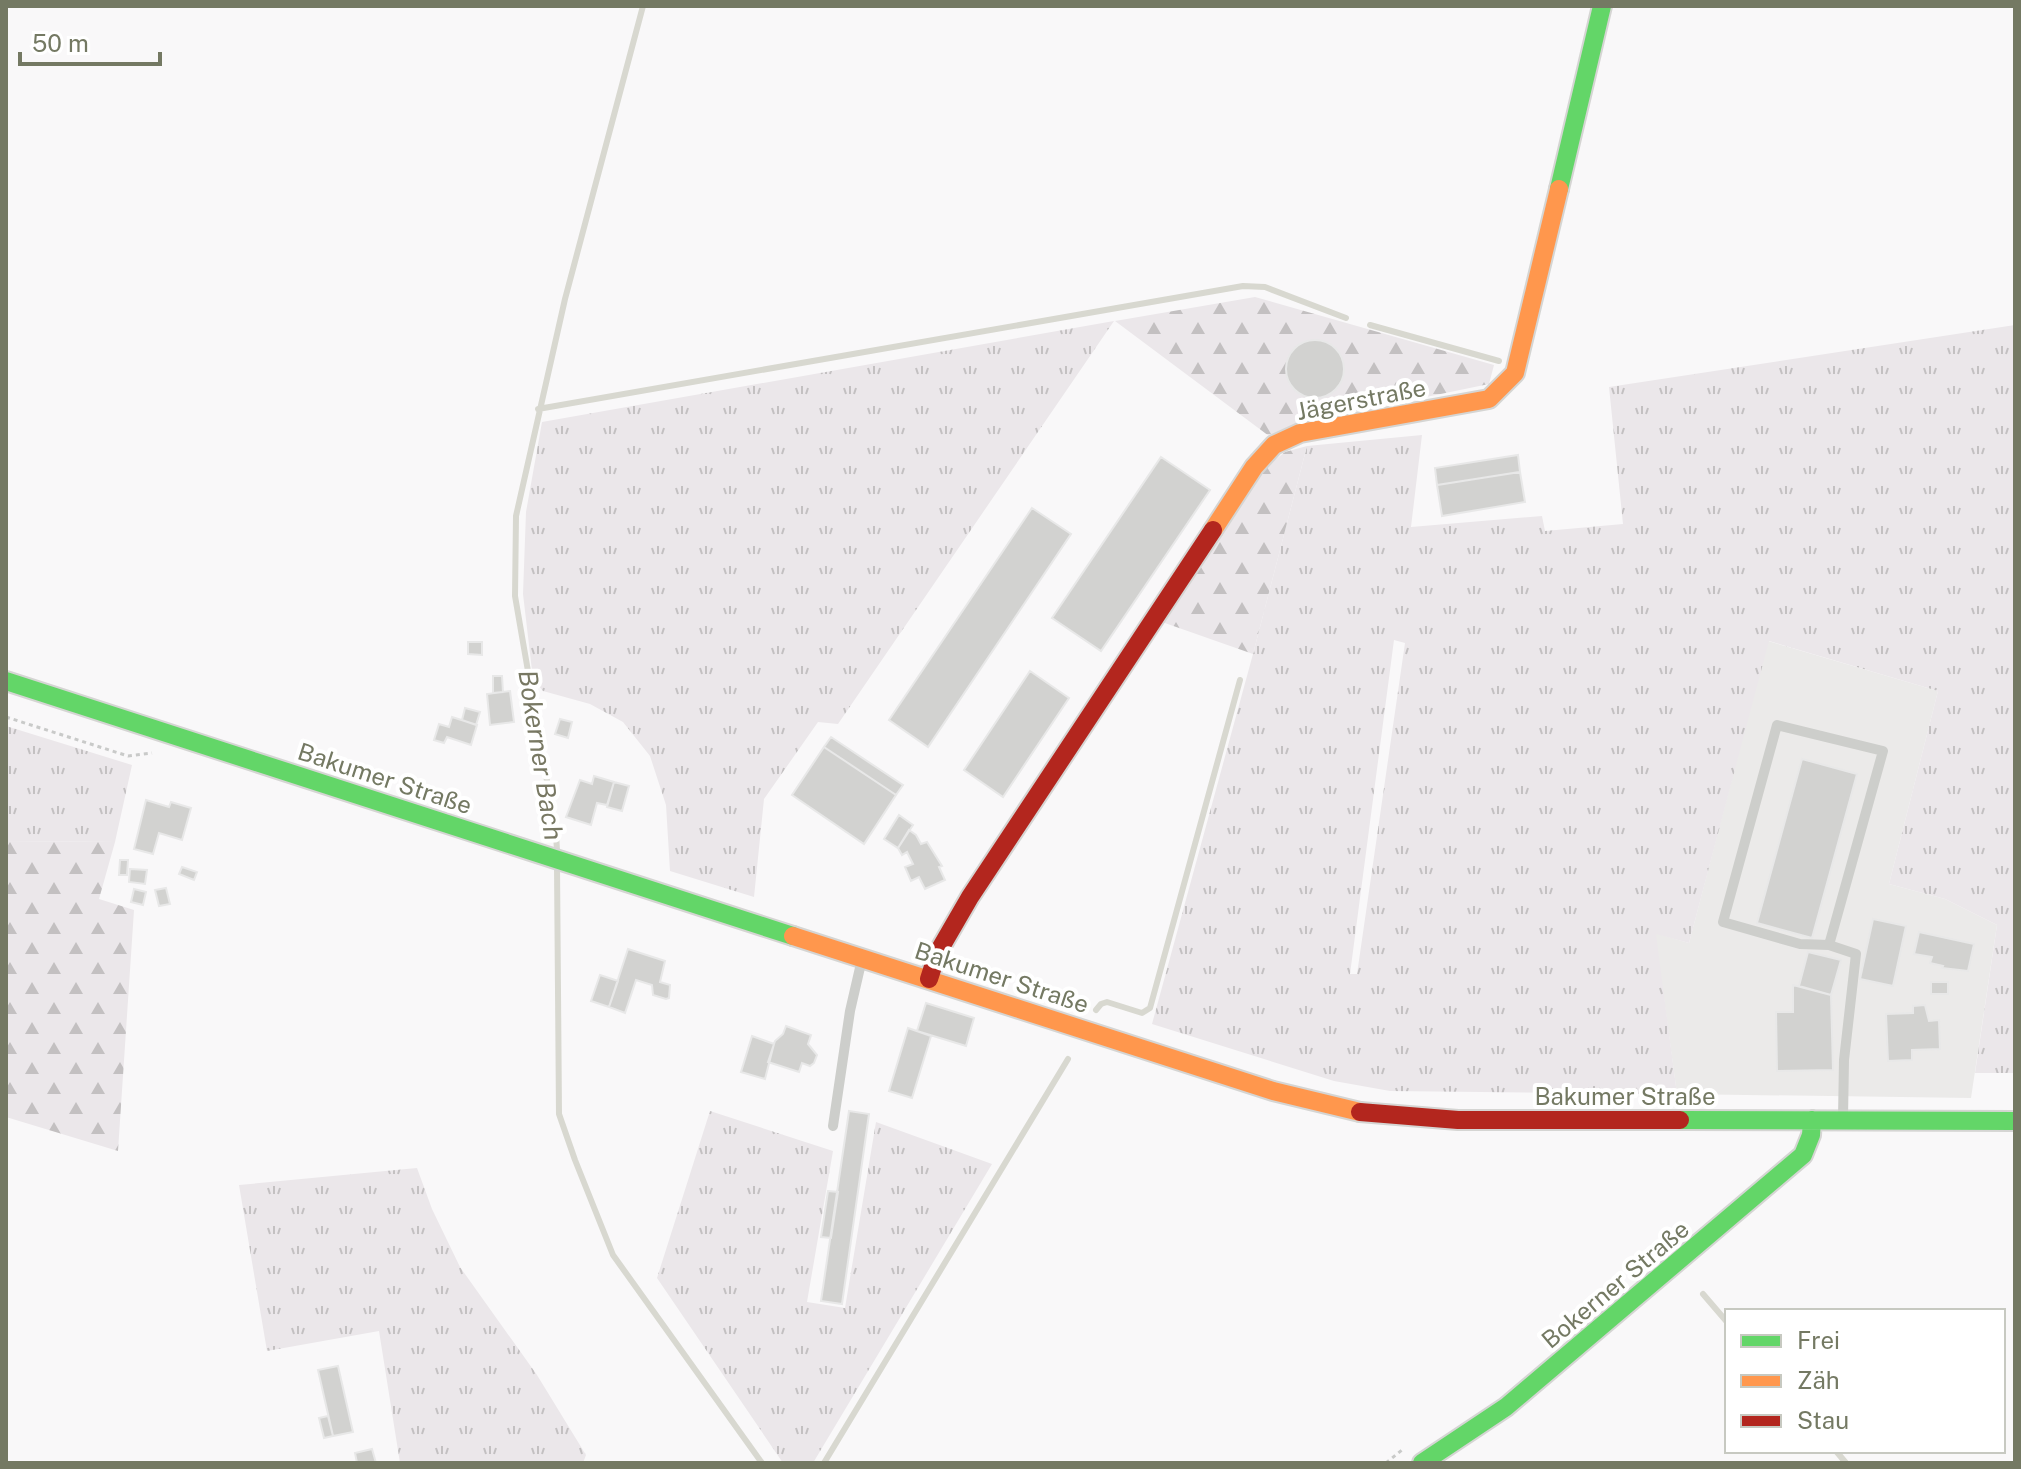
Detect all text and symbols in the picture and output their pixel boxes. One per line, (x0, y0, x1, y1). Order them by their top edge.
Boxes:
scale bar (20, 16, 160, 66)
text: 50 m (32, 29, 89, 57)
street label: Jägerstraße (1294, 373, 1428, 425)
water label: Bokerner Bach (512, 668, 570, 842)
street label: Bakumer Straße (295, 737, 475, 819)
street label: Bakumer Straße (912, 936, 1092, 1018)
street label: Bakumer Straße (1534, 1082, 1716, 1110)
street label: Bokerner Straße (1536, 1214, 1694, 1354)
legend (1725, 1309, 2005, 1453)
text: Frei (1797, 1326, 1840, 1354)
text: Zäh (1797, 1366, 1840, 1394)
text: Stau (1797, 1406, 1849, 1434)

